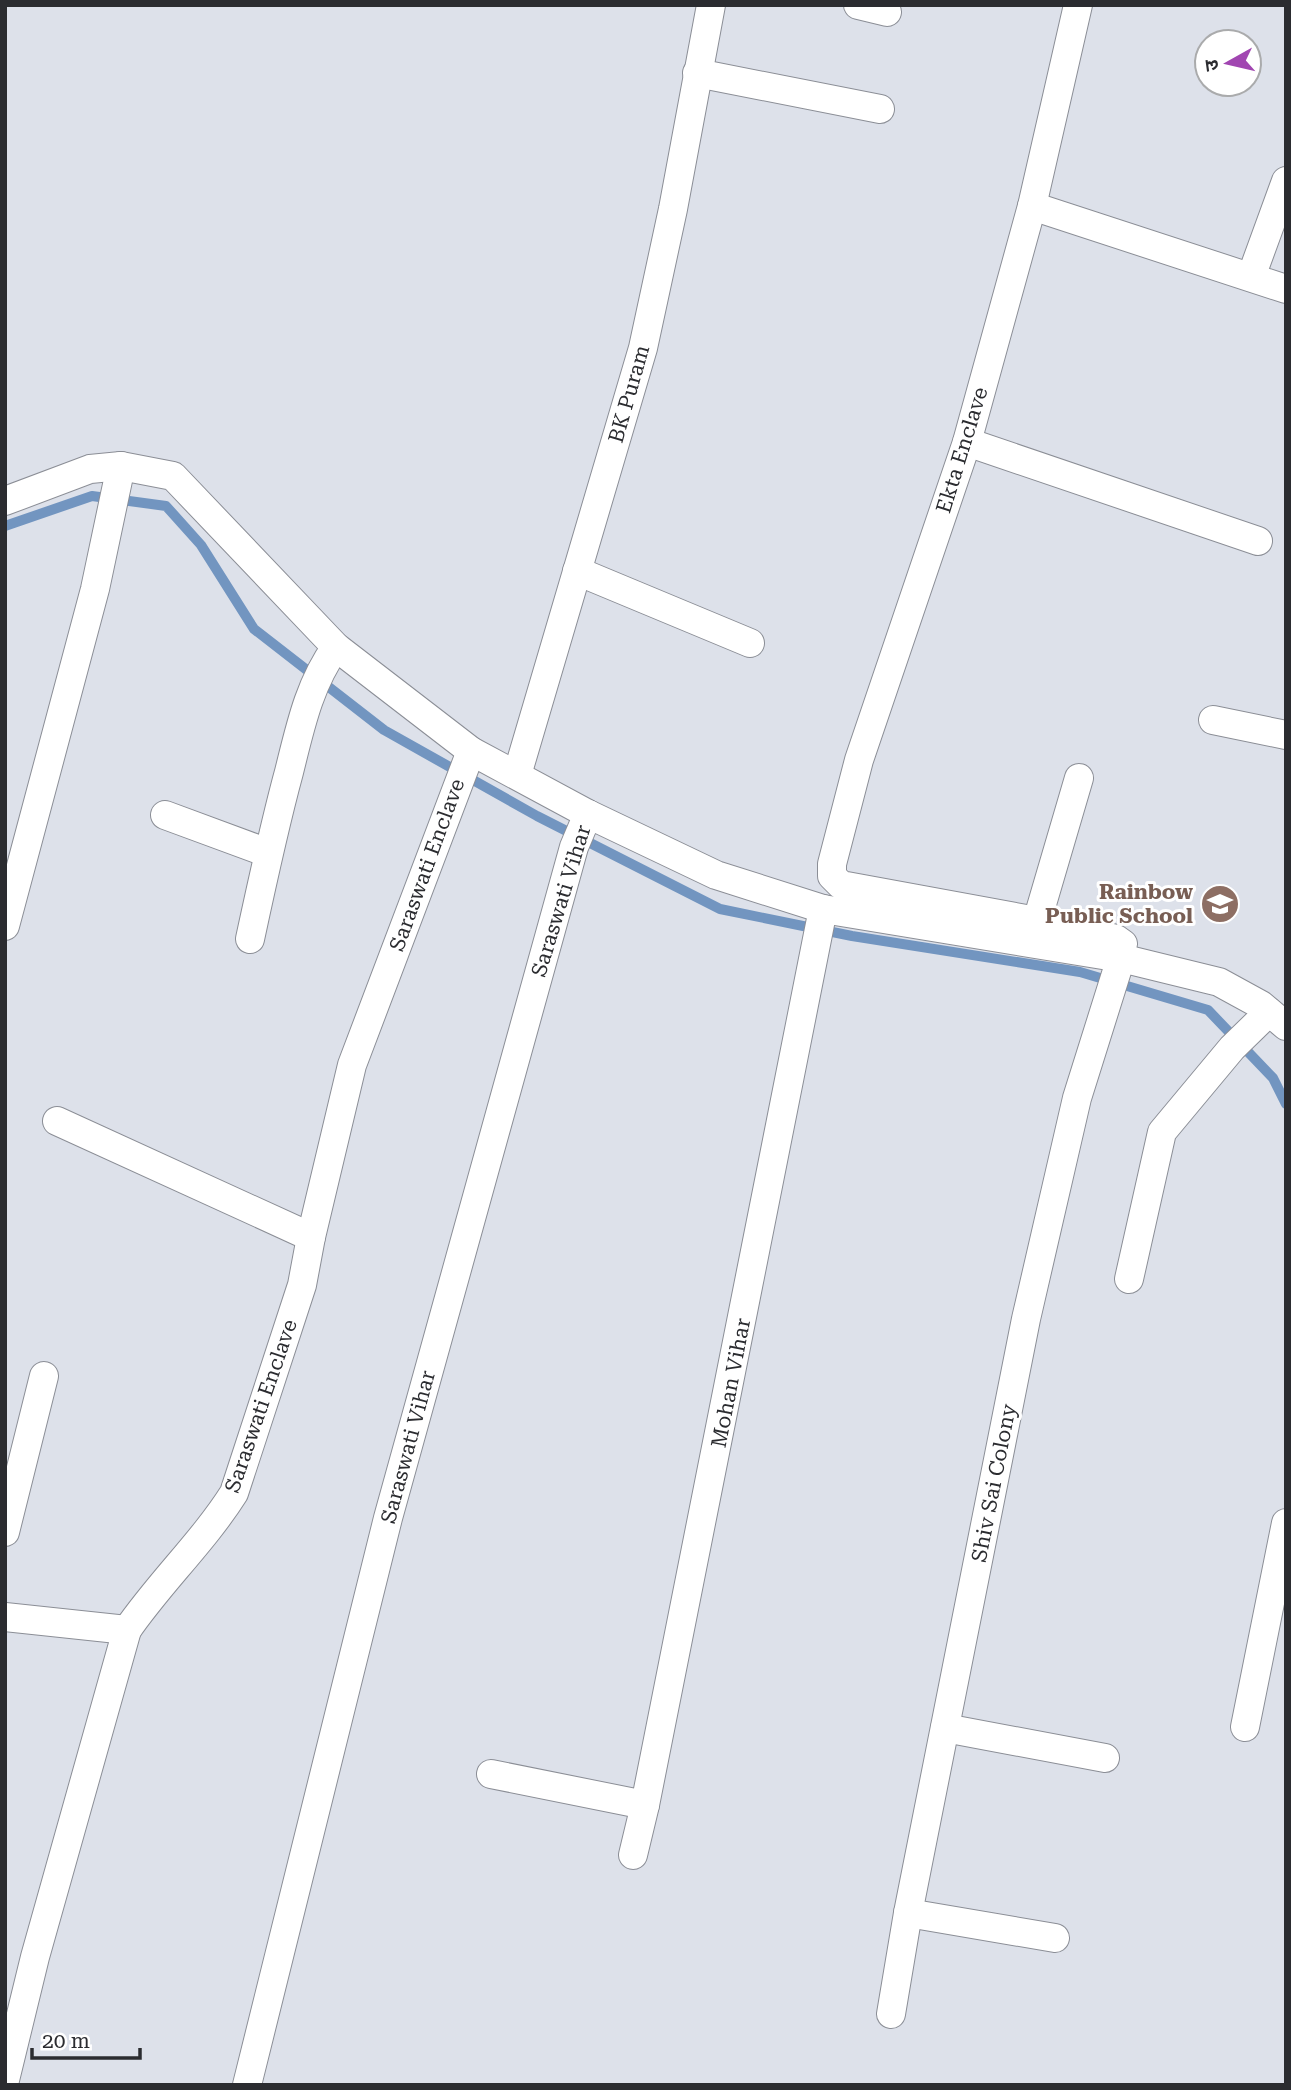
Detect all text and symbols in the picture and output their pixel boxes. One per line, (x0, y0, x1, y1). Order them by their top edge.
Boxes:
north arrow (1193, 28, 1263, 98)
text: उ (1199, 57, 1224, 72)
street label: BK Puram (604, 342, 654, 446)
street label: Ekta Enclave (931, 384, 993, 516)
street label: Saraswati Enclave (385, 776, 469, 954)
street label: Saraswati Vihar (527, 822, 596, 980)
place label: Rainbow Public School (1045, 880, 1193, 928)
school or university icon: Rainbow Public School (1199, 883, 1241, 925)
street label: Saraswati Enclave (220, 1316, 302, 1496)
street label: Mohan Vihar (707, 1316, 755, 1450)
street label: Saraswati Vihar (376, 1368, 440, 1526)
street label: Shiv Sai Colony (967, 1401, 1021, 1564)
scale bar (32, 2016, 140, 2060)
text: 20 m (42, 2029, 90, 2053)

